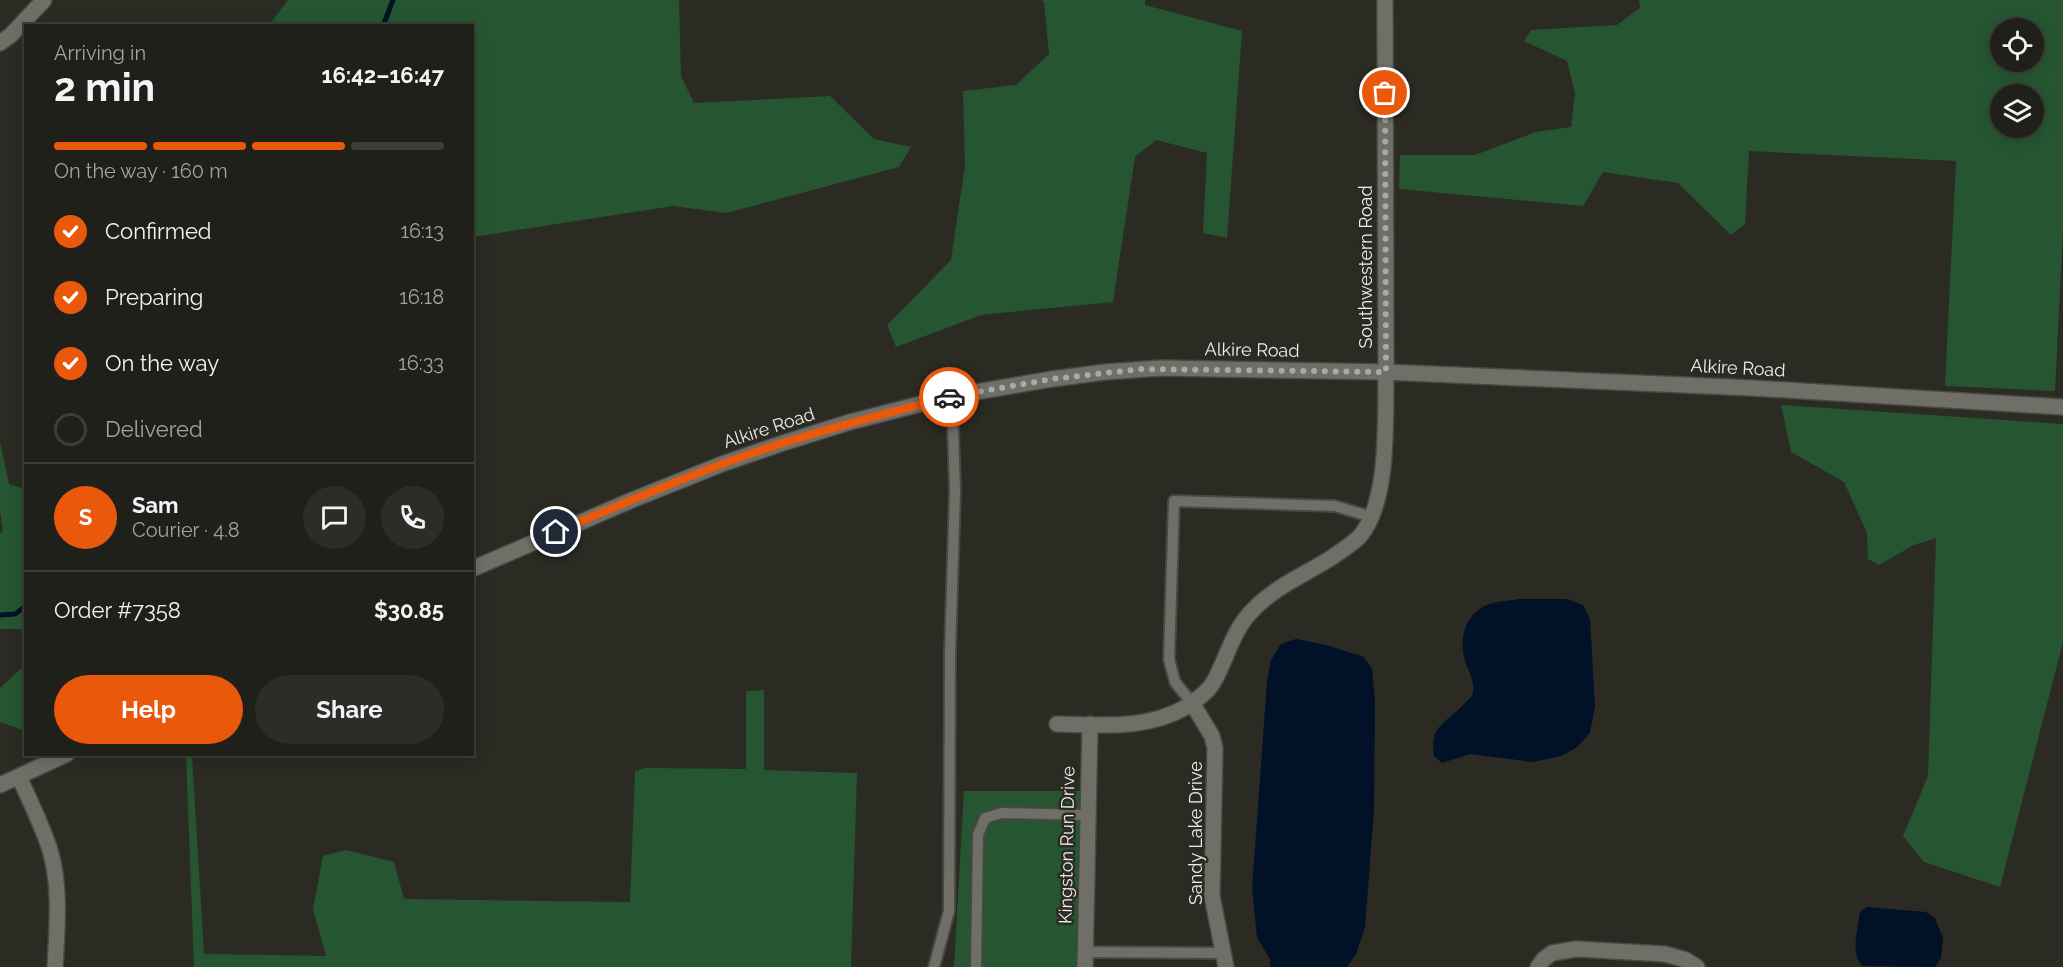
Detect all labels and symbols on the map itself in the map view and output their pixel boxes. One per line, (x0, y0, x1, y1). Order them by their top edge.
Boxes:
pin (1359, 67, 1410, 118)
street label: Southwestern Road (1355, 185, 1376, 349)
street label: Alkire Road (1204, 338, 1300, 361)
street label: Alkire Road (1690, 355, 1786, 380)
courier (919, 367, 979, 427)
street label: Alkire Road (720, 403, 817, 452)
pin (530, 506, 581, 557)
street label: Sandy Lake Drive (1185, 761, 1206, 905)
street label: Kingston Run Drive (1055, 765, 1078, 924)

